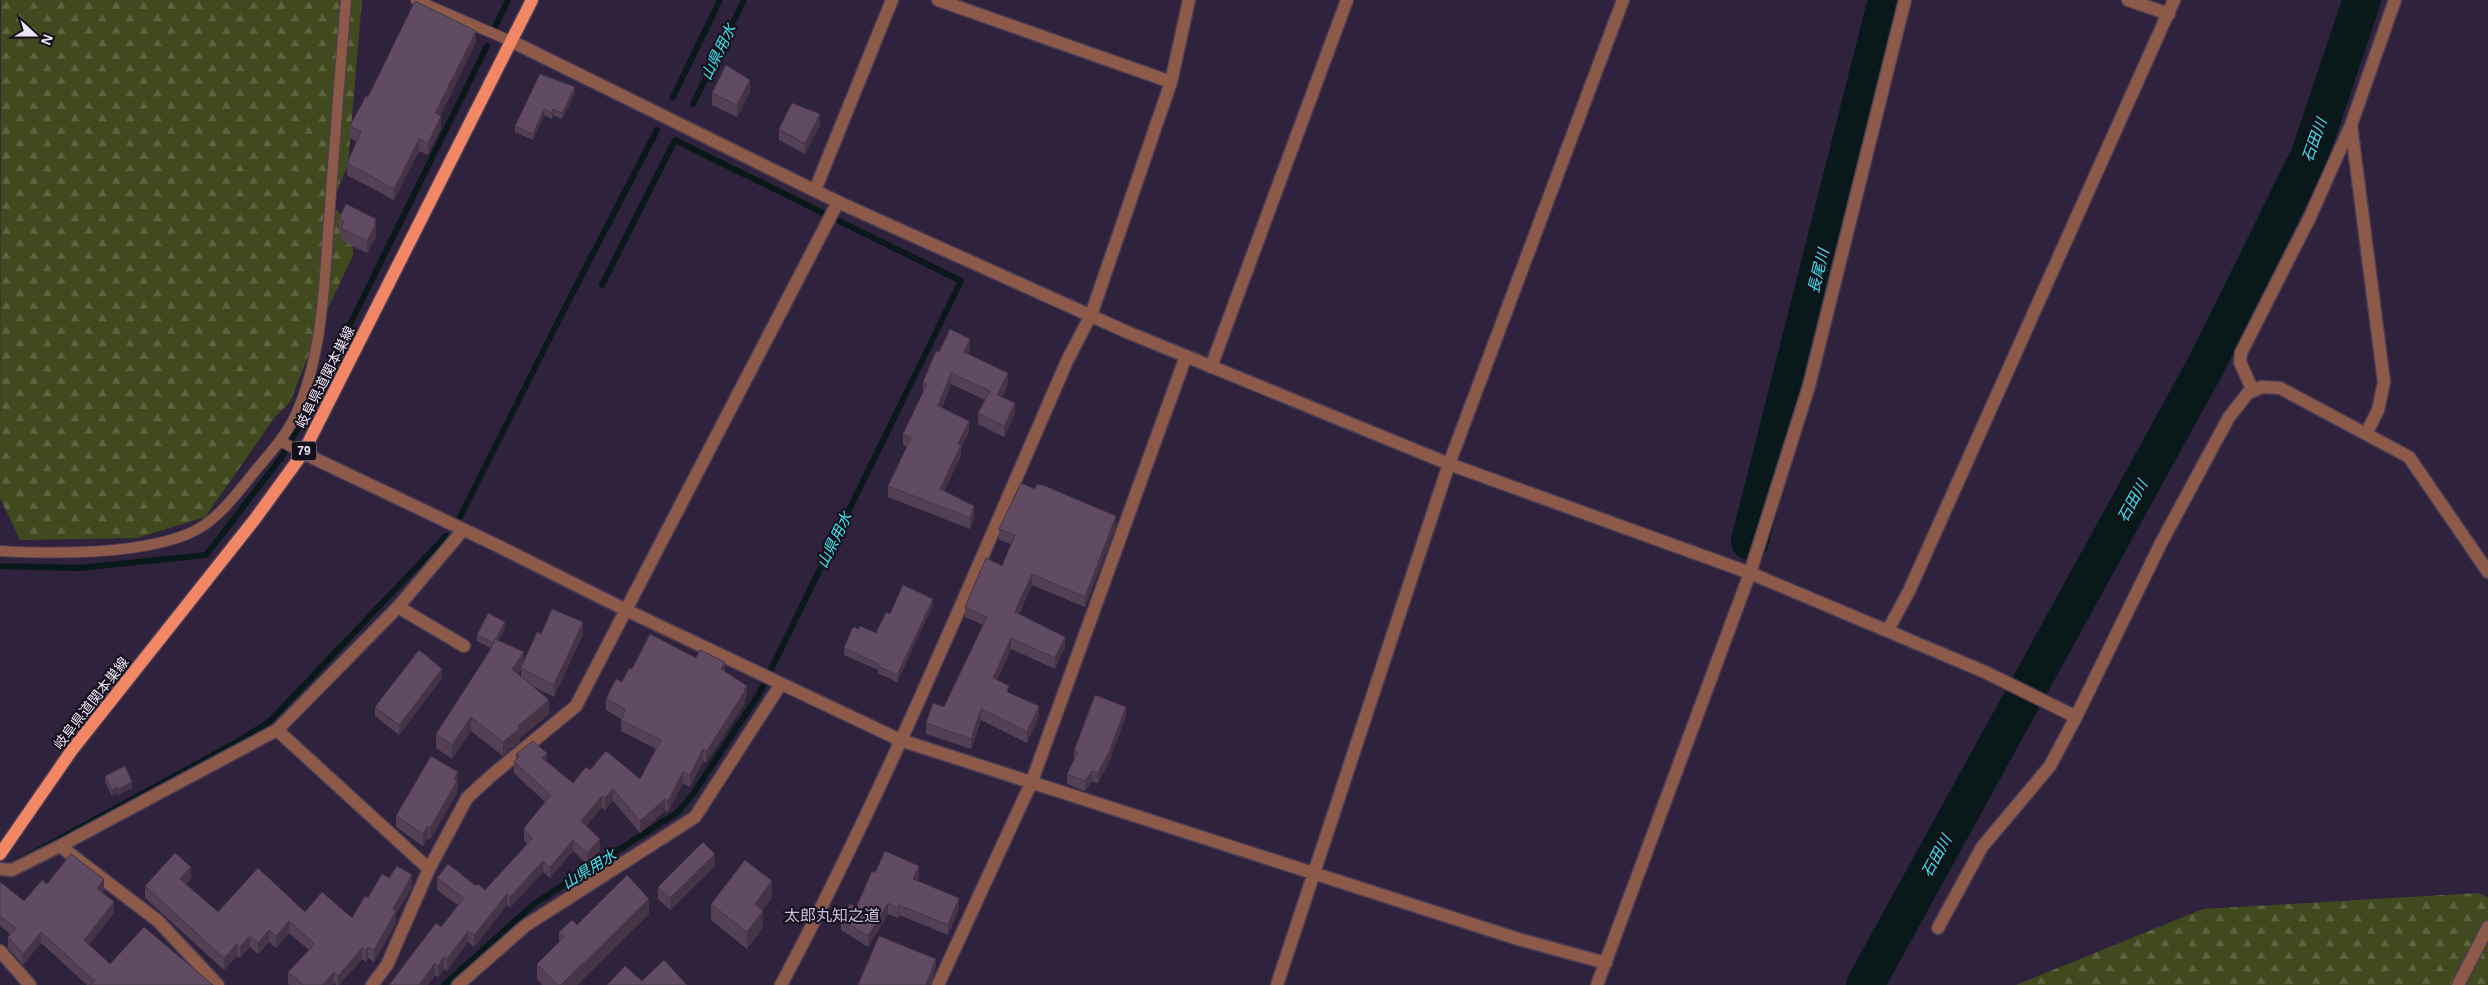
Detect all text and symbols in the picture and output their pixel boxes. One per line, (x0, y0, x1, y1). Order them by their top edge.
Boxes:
north arrow (10, 10, 60, 60)
water label: 山県用水 (697, 20, 740, 83)
text: N (38, 32, 56, 47)
water label: 石田川 (2298, 114, 2330, 164)
water label: 長尾川 (1804, 245, 1832, 295)
street label: 岐阜県道関本巣線 (292, 323, 358, 431)
road number: 79 (292, 442, 316, 461)
water label: 石田川 (2114, 475, 2151, 525)
water label: 山県用水 (813, 508, 856, 571)
street label: 岐阜県道関本巣線 (50, 654, 132, 752)
water label: 石田川 (1918, 830, 1955, 880)
water label: 山県用水 (559, 845, 621, 892)
district label: 太郎丸知之道 (784, 907, 880, 924)

